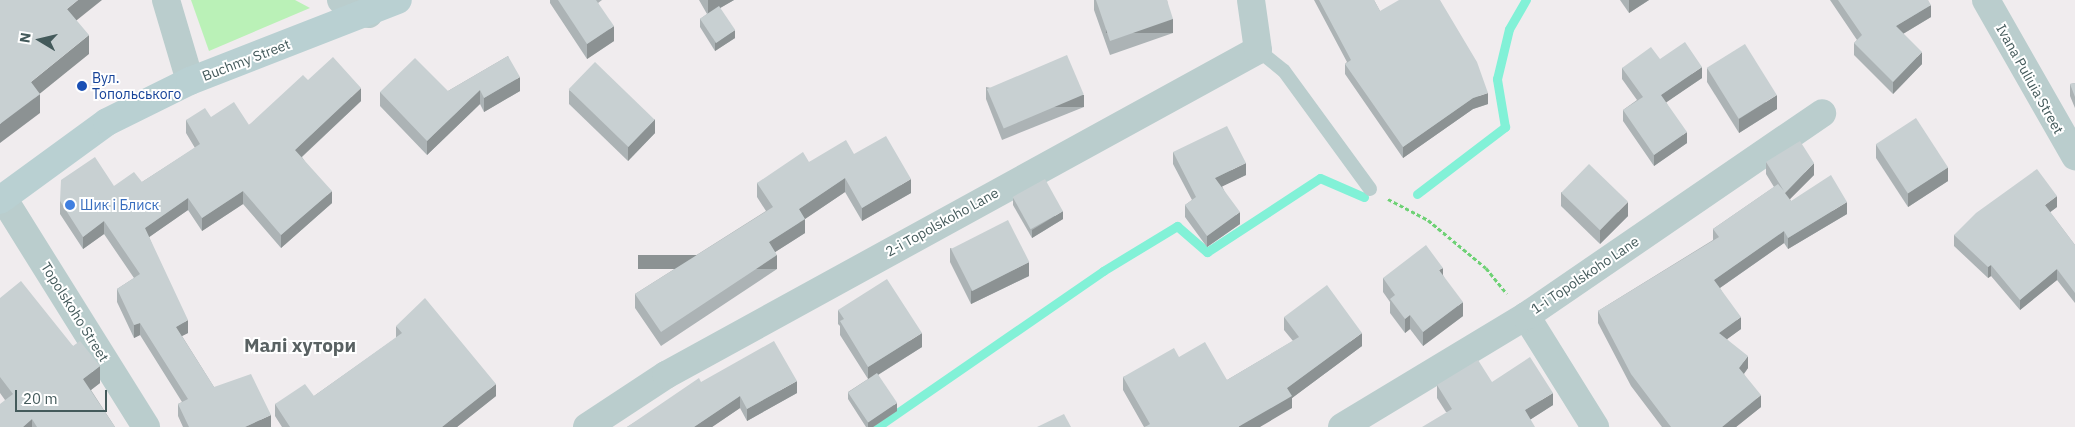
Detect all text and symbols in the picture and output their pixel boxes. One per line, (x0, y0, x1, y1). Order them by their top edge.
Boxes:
north arrow (15, 15, 65, 65)
street label: Ivana Puliuia Street (1993, 21, 2067, 137)
text: N (16, 31, 35, 44)
street label: Buchmy Street (200, 36, 292, 84)
place label: Вул. Топольського (92, 70, 181, 102)
marker: Вул. Топольського (76, 80, 88, 92)
street label: 2-i Topolskoho Lane (883, 184, 1001, 260)
place label: Шик і Блиск (80, 197, 159, 213)
marker: Шик і Блиск (64, 199, 76, 211)
street label: 1-i Topolskoho Lane (1528, 233, 1642, 317)
street label: Topolskoho Street (38, 259, 112, 365)
district label: Малі хутори (244, 335, 356, 357)
scale bar (18, 380, 110, 412)
text: 20 m (23, 389, 58, 408)

